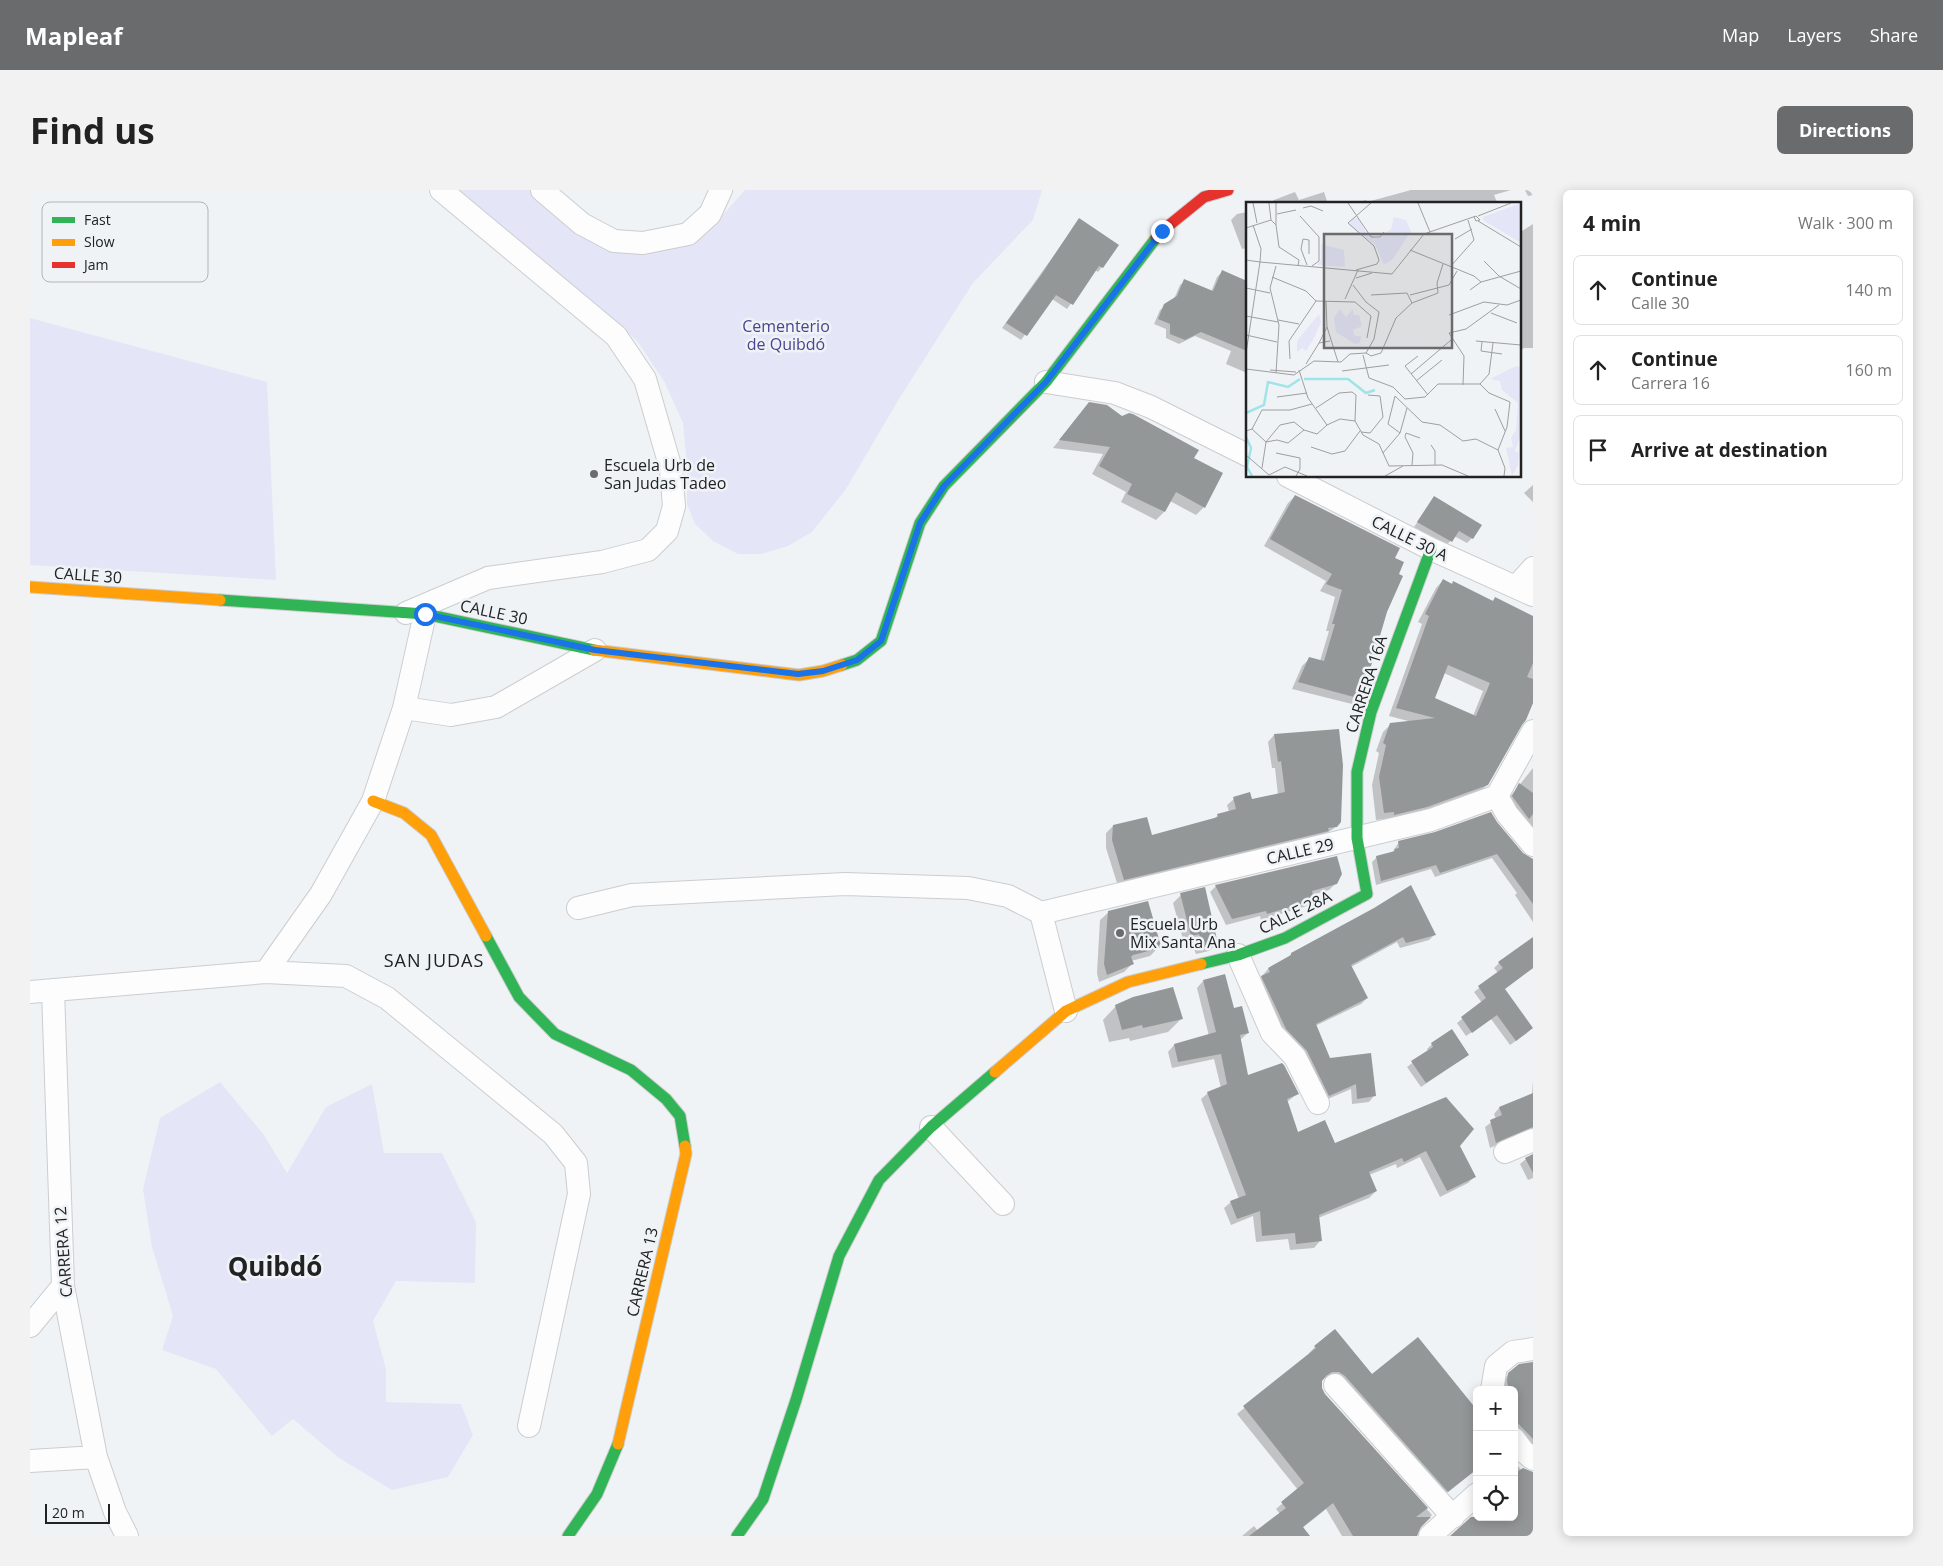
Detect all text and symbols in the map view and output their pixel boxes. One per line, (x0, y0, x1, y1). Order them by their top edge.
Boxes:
text: Mapleaf (25, 19, 123, 52)
text: Map (1722, 23, 1759, 47)
text: Layers (1787, 23, 1842, 47)
text: Share (1870, 23, 1918, 47)
button: Directions (1777, 106, 1913, 154)
text: Find us (30, 107, 155, 154)
legend (42, 202, 208, 282)
inset map (1246, 202, 1520, 478)
text: 4 min (1583, 209, 1641, 237)
text: Fast (84, 210, 111, 229)
text: Walk · 300 m (1798, 212, 1893, 234)
route end (1151, 220, 1174, 243)
text: Slow (84, 232, 115, 251)
text: Jam (82, 255, 109, 274)
text: Continue (1631, 266, 1718, 292)
icon: ahead (1584, 276, 1612, 304)
text: 140 m (1846, 279, 1892, 301)
text: Calle 30 (1631, 292, 1689, 314)
park label: Cementerio de Quibdó (742, 315, 830, 355)
text: Continue (1631, 346, 1718, 372)
icon: ahead (1584, 356, 1612, 384)
text: 160 m (1846, 359, 1892, 381)
text: Carrera 16 (1631, 372, 1710, 394)
icon: arrive (1584, 436, 1612, 464)
text: Arrive at destination (1631, 437, 1828, 463)
place label: Escuela Urb de San Judas Tadeo (604, 454, 726, 494)
marker: Escuela Urb de San Judas Tadeo (588, 468, 600, 480)
street label: CALLE 30 A (1368, 510, 1453, 566)
street label: CALLE 30 (53, 562, 123, 588)
street label: CALLE 30 (458, 594, 530, 630)
route start (414, 603, 437, 626)
street label: CARRERA 16A (1340, 632, 1392, 736)
street label: CALLE 29 (1264, 833, 1336, 869)
street label: CALLE 28A (1255, 885, 1336, 939)
place label: Escuela Urb Mix Santa Ana (1130, 913, 1236, 953)
marker: Escuela Urb Mix Santa Ana (1114, 927, 1126, 939)
district label: SAN JUDAS (384, 948, 484, 972)
street label: CARRERA 12 (49, 1206, 77, 1298)
street label: CARRERA 13 (621, 1225, 663, 1319)
district label: Quibdó (228, 1248, 322, 1284)
map controls (1473, 1386, 1518, 1521)
button: + (1473, 1386, 1518, 1431)
button: − (1473, 1431, 1518, 1476)
button: locate (1473, 1476, 1518, 1521)
scale bar (45, 1501, 110, 1524)
text: 20 m (52, 1503, 85, 1522)

